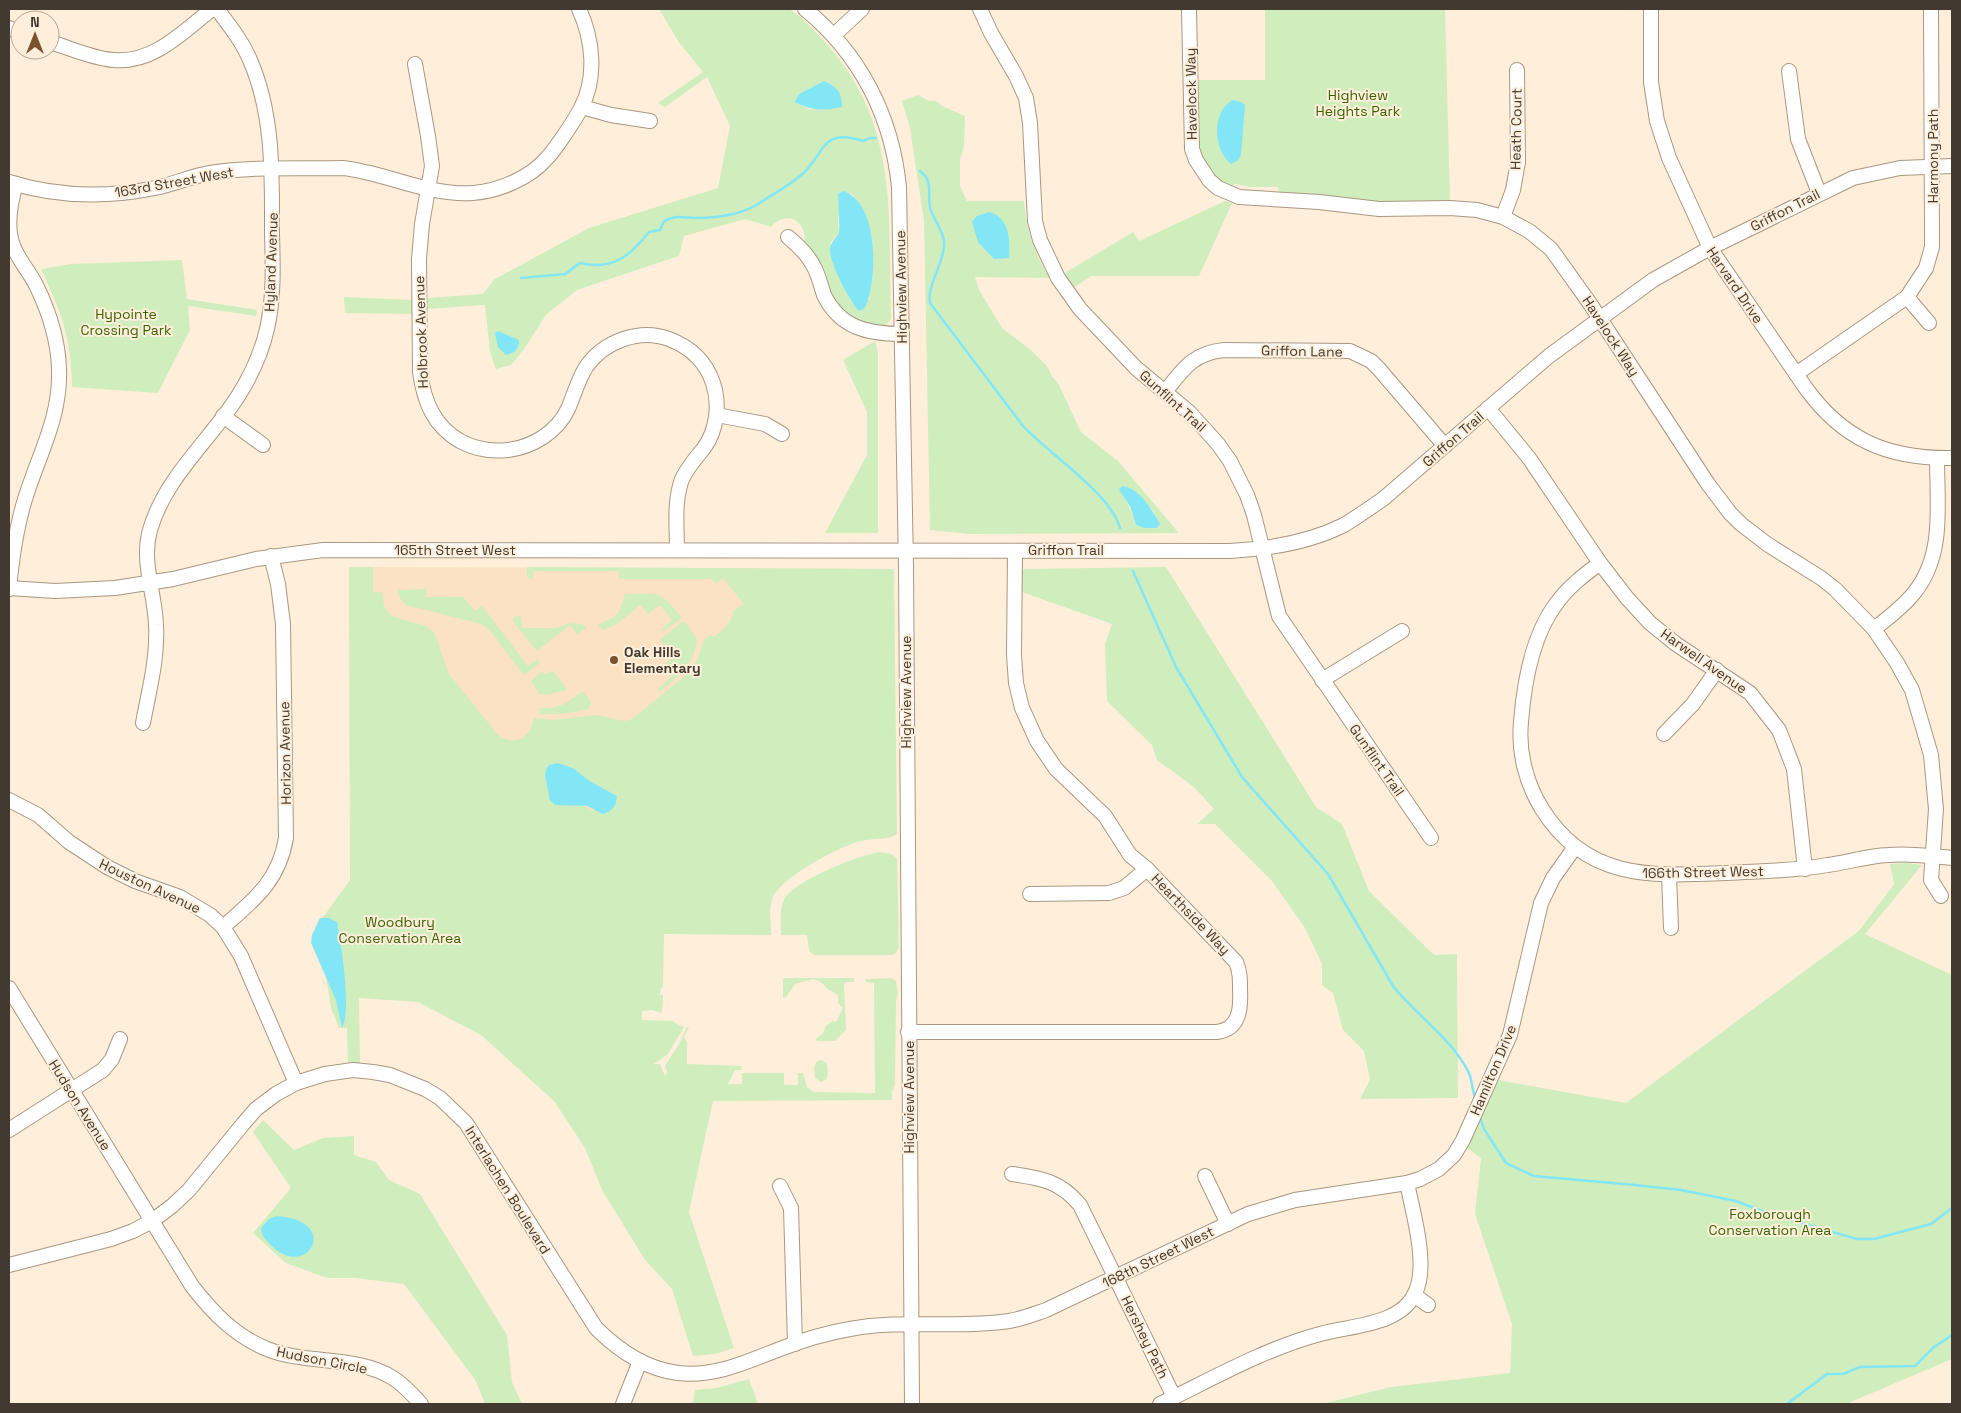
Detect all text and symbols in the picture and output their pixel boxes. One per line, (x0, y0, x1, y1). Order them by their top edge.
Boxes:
north arrow (10, 10, 60, 60)
text: N (30, 13, 40, 31)
street label: Havelock Way (1181, 48, 1201, 140)
park label: Highview Heights Park (1316, 86, 1401, 120)
street label: Heath Court (1506, 88, 1526, 170)
street label: Harmony Path (1924, 109, 1942, 203)
street label: 163rd Street West (113, 163, 235, 201)
street label: Griffon Trail (1747, 185, 1823, 235)
street label: Hyland Avenue (260, 212, 282, 312)
street label: Highview Avenue (891, 230, 911, 344)
street label: Harvard Drive (1703, 243, 1767, 327)
street label: Holbrook Avenue (410, 275, 432, 389)
street label: Havelock Way (1578, 292, 1644, 380)
park label: Hypointe Crossing Park (80, 305, 172, 339)
street label: Griffon Lane (1261, 341, 1343, 361)
street label: Gunflint Trail (1136, 366, 1210, 436)
street label: Griffon Trail (1418, 407, 1488, 471)
street label: 165th Street West (394, 541, 516, 559)
street label: Griffon Trail (1028, 541, 1104, 559)
street label: Harwell Avenue (1657, 624, 1751, 698)
street label: Highview Avenue (897, 635, 915, 749)
place label: Oak Hills Elementary (624, 643, 701, 677)
marker: Oak Hills Elementary (608, 654, 620, 666)
street label: Horizon Avenue (275, 701, 295, 805)
street label: Gunflint Trail (1346, 720, 1408, 800)
street label: Houston Avenue (96, 855, 204, 917)
street label: 166th Street West (1642, 862, 1764, 882)
street label: Hearthside Way (1148, 870, 1234, 958)
park label: Woodbury Conservation Area (339, 913, 461, 947)
street label: Hamilton Drive (1466, 1022, 1520, 1118)
street label: Highview Avenue (900, 1040, 918, 1154)
street label: Hudson Avenue (45, 1056, 115, 1154)
street label: Interlachen Boulevard (461, 1123, 555, 1257)
park label: Foxborough Conservation Area (1709, 1205, 1831, 1239)
street label: 168th Street West (1099, 1222, 1217, 1292)
street label: Hershey Path (1117, 1293, 1173, 1381)
street label: Hudson Circle (275, 1342, 369, 1378)

